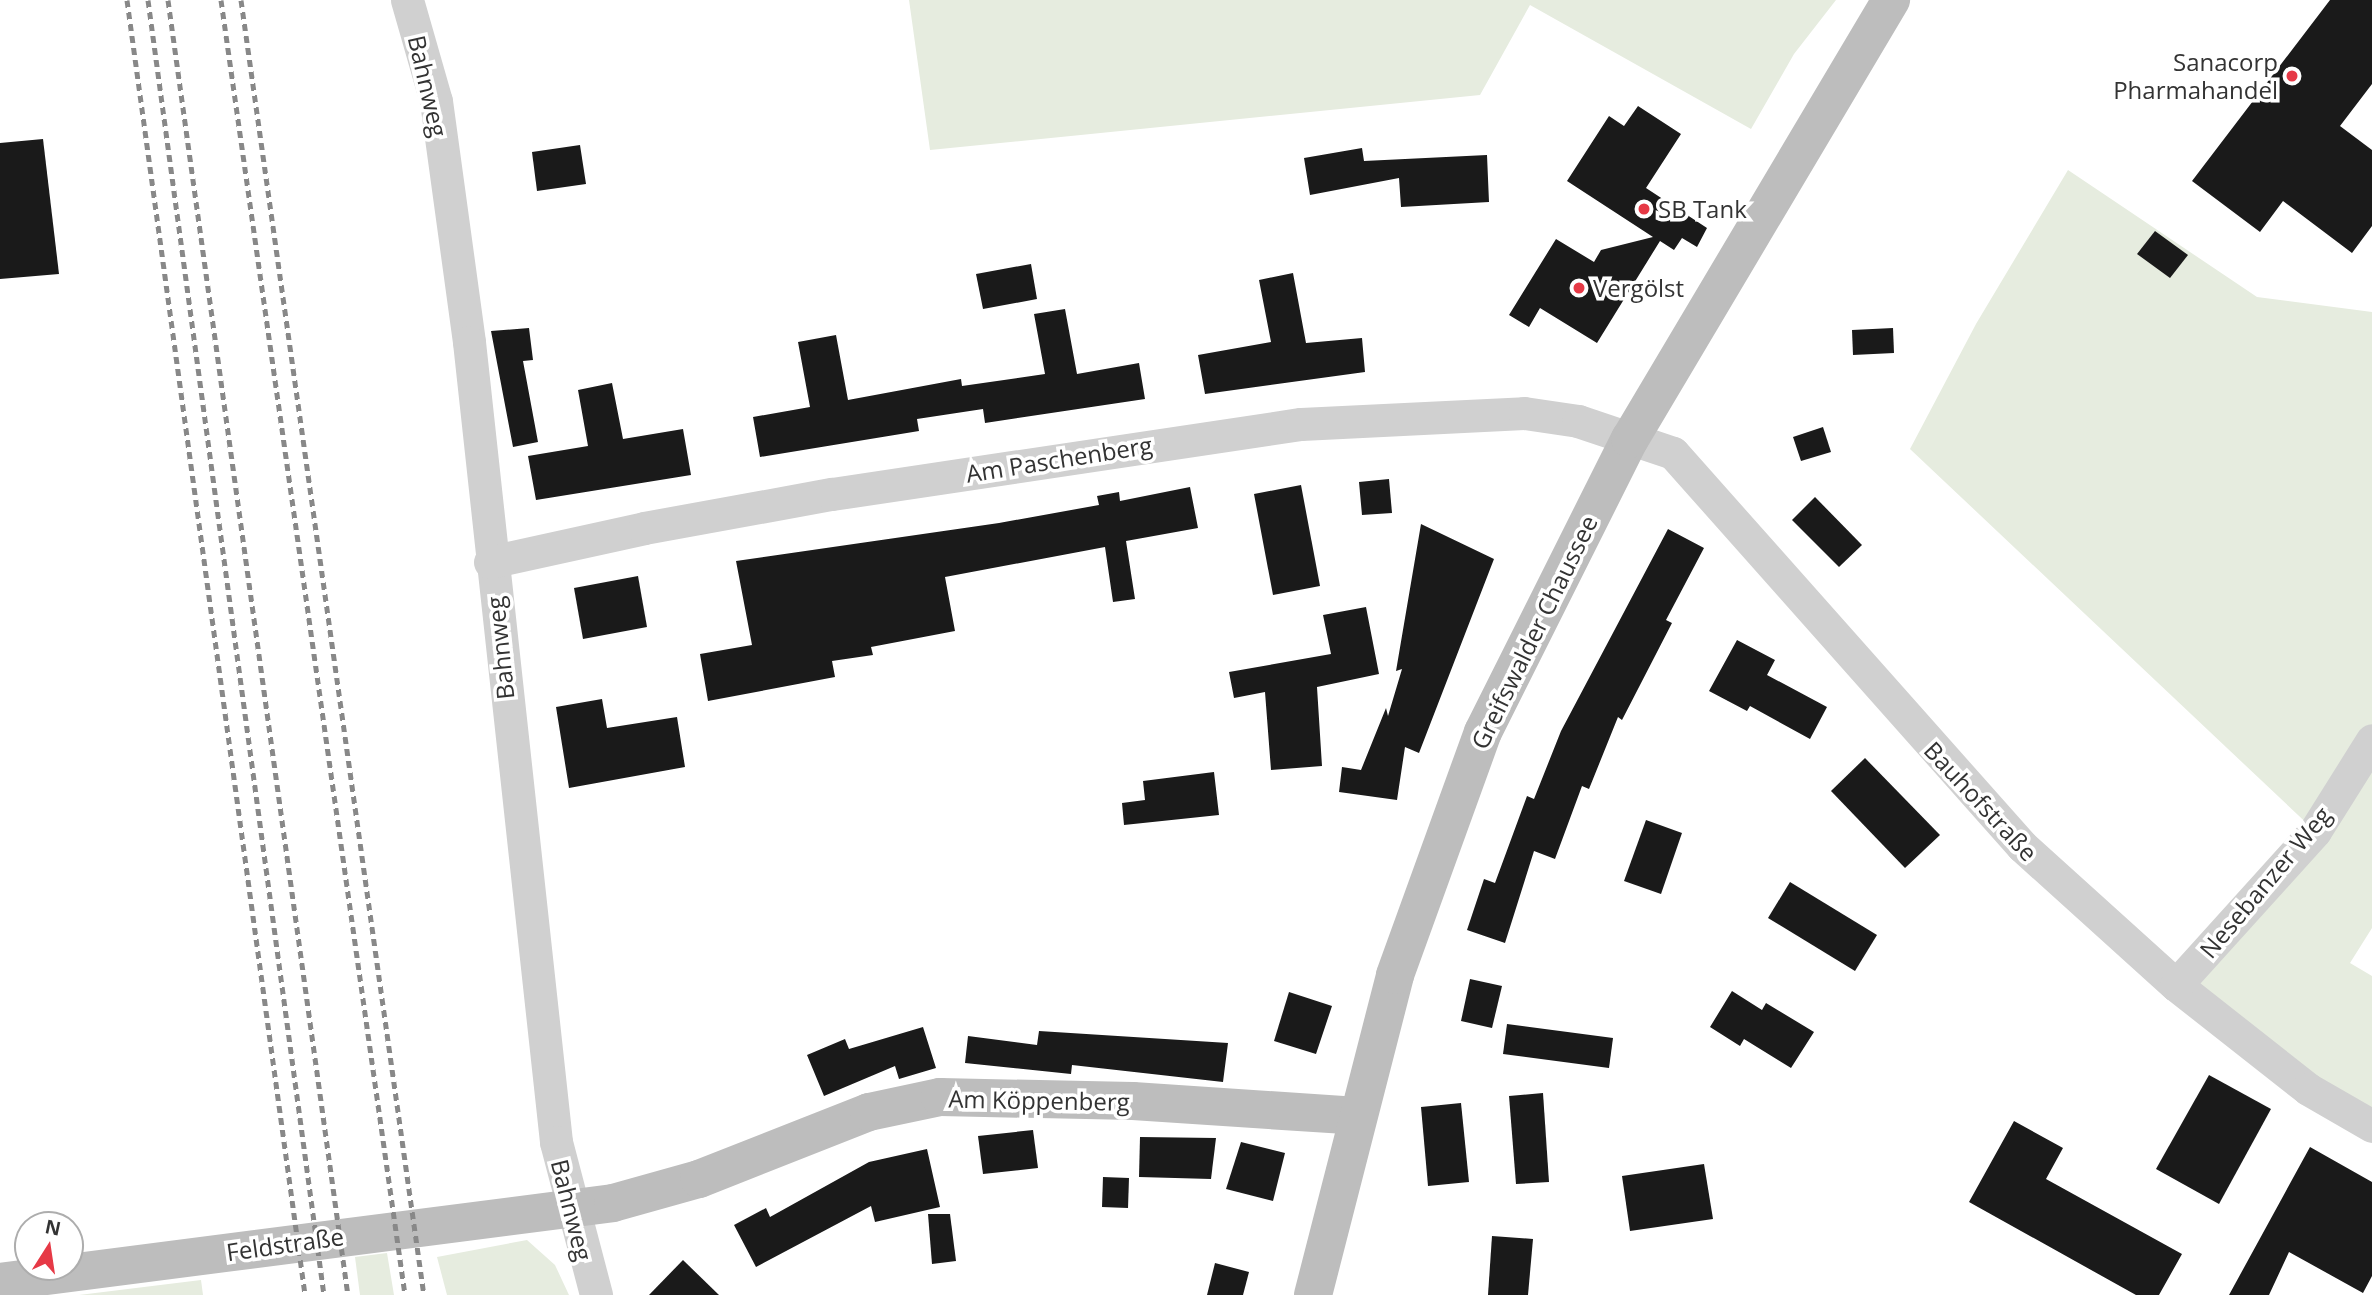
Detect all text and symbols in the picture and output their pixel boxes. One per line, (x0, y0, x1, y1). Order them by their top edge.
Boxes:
street label: Bahnweg (402, 32, 454, 140)
place label: Sanacorp Pharmahandel (2113, 48, 2278, 104)
marker: Sanacorp Pharmahandel (2284, 68, 2300, 84)
place label: SB Tank (1658, 195, 1747, 223)
marker: SB Tank (1636, 201, 1652, 217)
place label: Vergölst (1593, 274, 1684, 302)
marker: Vergölst (1571, 280, 1587, 296)
street label: Am Paschenberg (964, 430, 1154, 488)
street label: Greifswalder Chaussee (1465, 511, 1603, 753)
street label: Bahnweg (480, 595, 520, 701)
street label: Bauhofstraße (1919, 735, 2043, 867)
street label: Nesebanzer Weg (2193, 800, 2337, 964)
street label: Am Köppenberg (948, 1084, 1130, 1116)
street label: Bahnweg (546, 1156, 598, 1264)
north arrow (14, 1211, 84, 1281)
text: N (43, 1213, 63, 1242)
street label: Feldstraße (224, 1222, 346, 1266)

